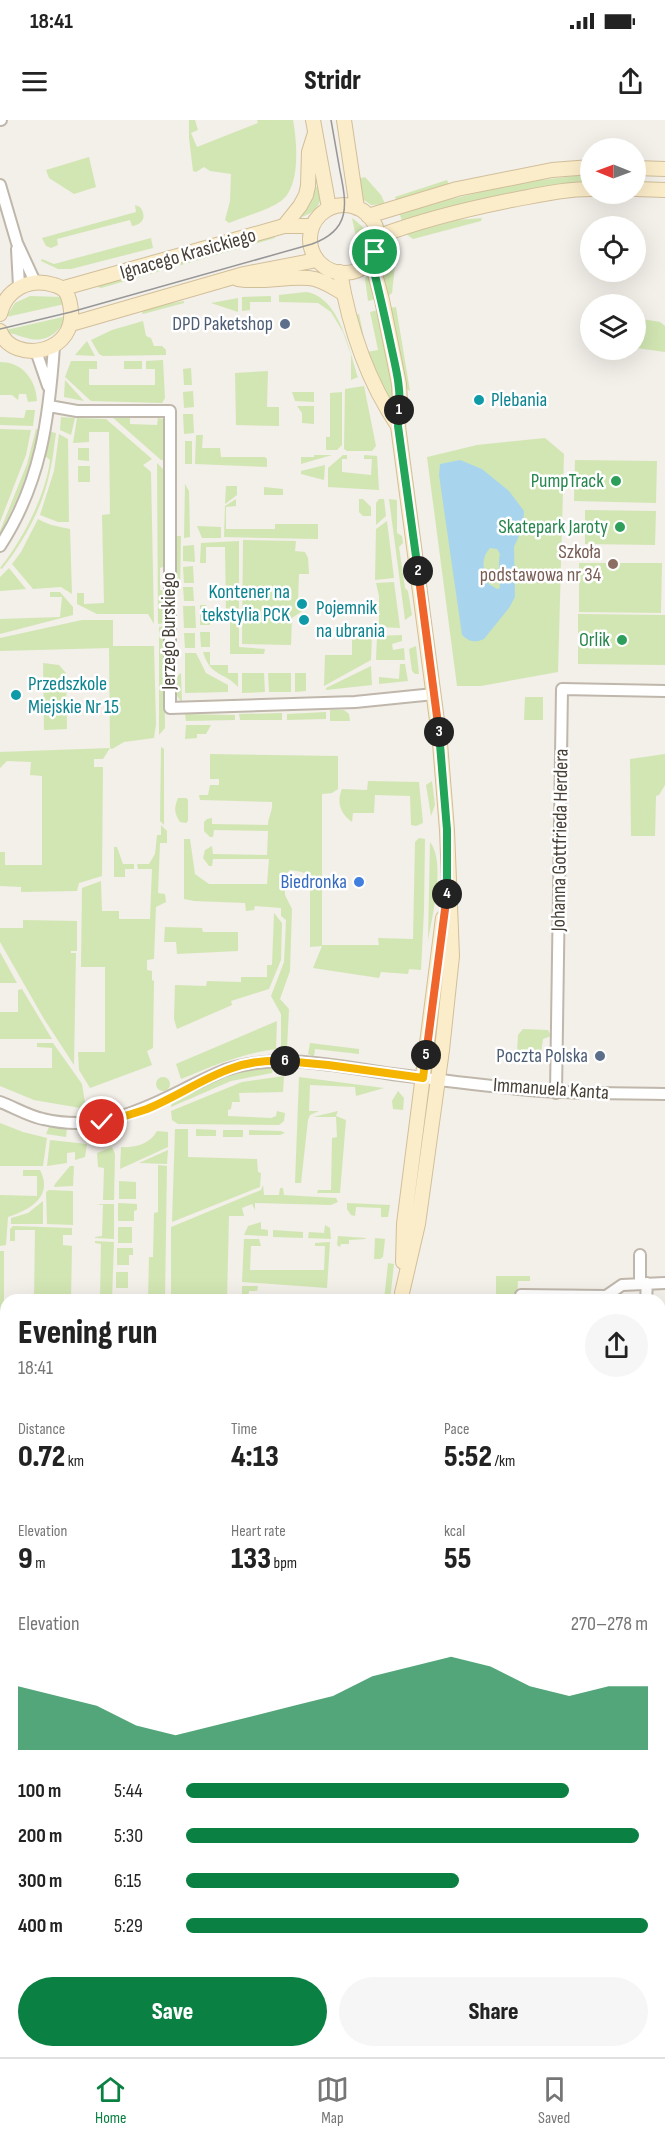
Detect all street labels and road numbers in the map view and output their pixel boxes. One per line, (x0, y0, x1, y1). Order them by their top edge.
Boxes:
street label: Ignacego Krasickiego (117, 223, 259, 285)
street label: Jerzego Burskiego (157, 572, 181, 691)
street label: Johanna Gottfrieda Herdera (546, 748, 574, 933)
street label: Immanuela Kanta (492, 1073, 610, 1105)

